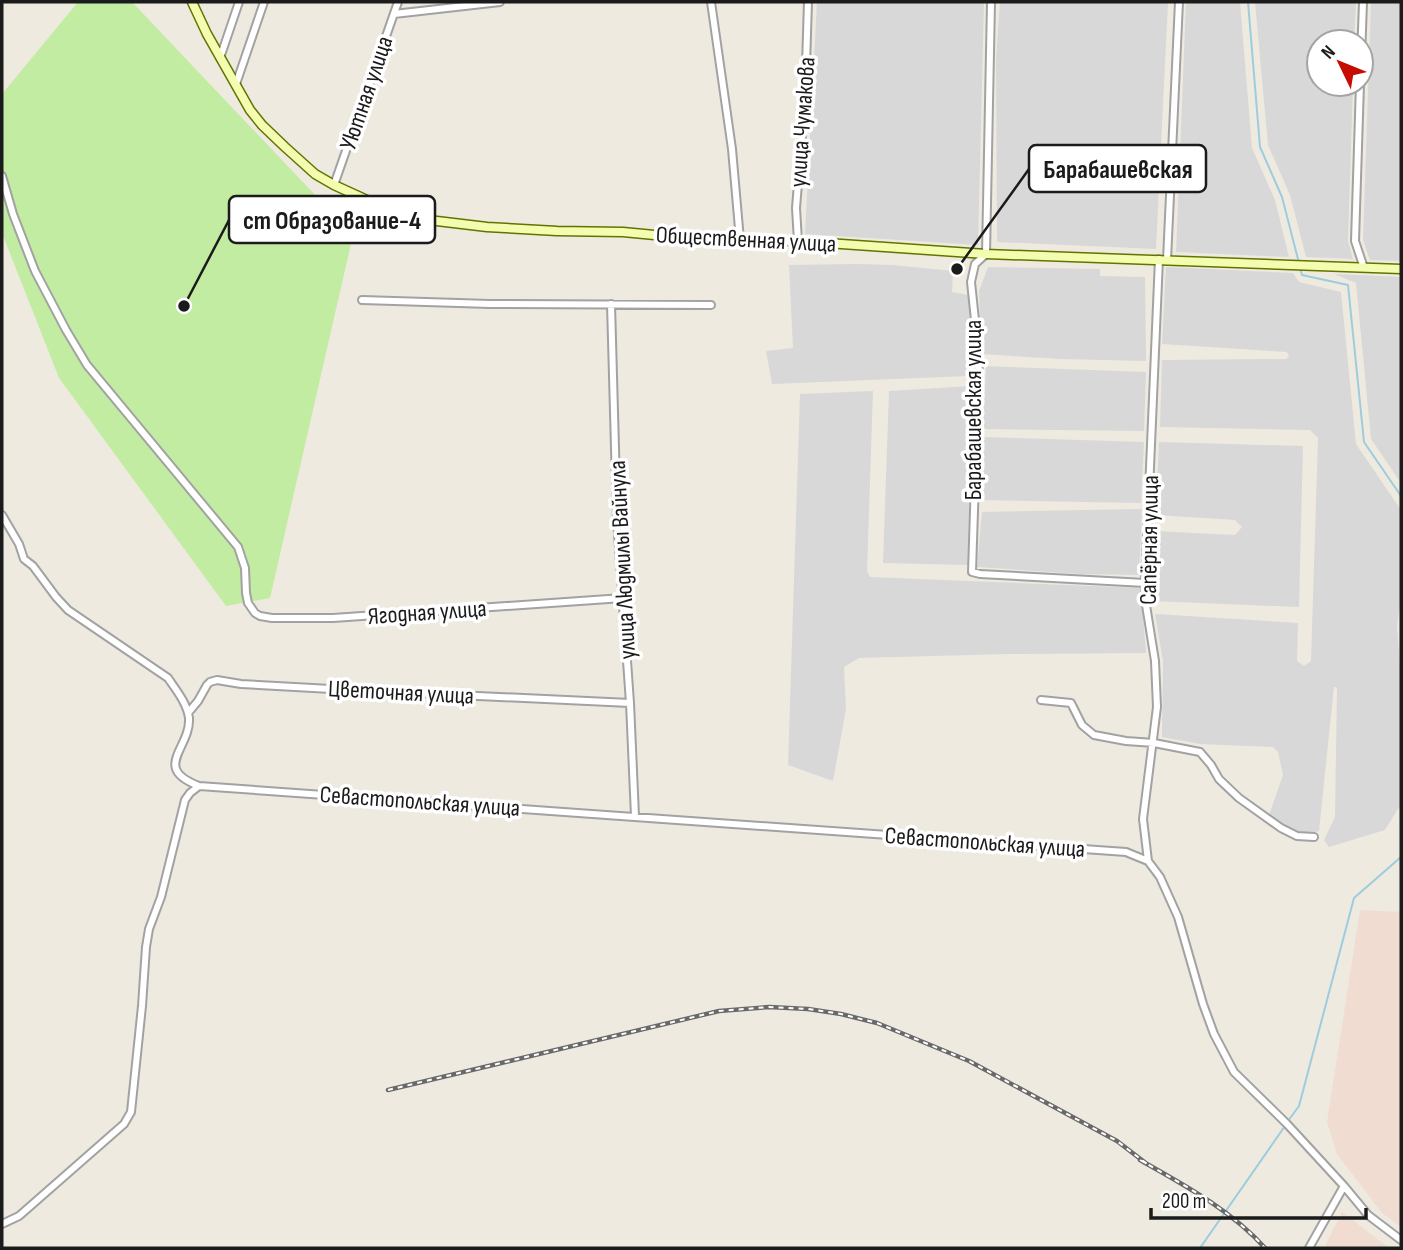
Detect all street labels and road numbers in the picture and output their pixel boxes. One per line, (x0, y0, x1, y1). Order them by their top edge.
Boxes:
street label: Уютная улица (333, 32, 399, 154)
street label: улица Чумакова (783, 56, 822, 188)
street label: Общественная улица (655, 220, 837, 259)
street label: Барабашевская улица (959, 320, 988, 500)
street label: улица Людмилы Вайнула (603, 460, 642, 660)
street label: Сапёрная улица (1134, 475, 1165, 605)
street label: Ягодная улица (367, 594, 487, 631)
street label: Цветочная улица (327, 674, 475, 711)
street label: Севастопольская улица (319, 780, 521, 823)
street label: Севастопольская улица (884, 821, 1086, 864)

